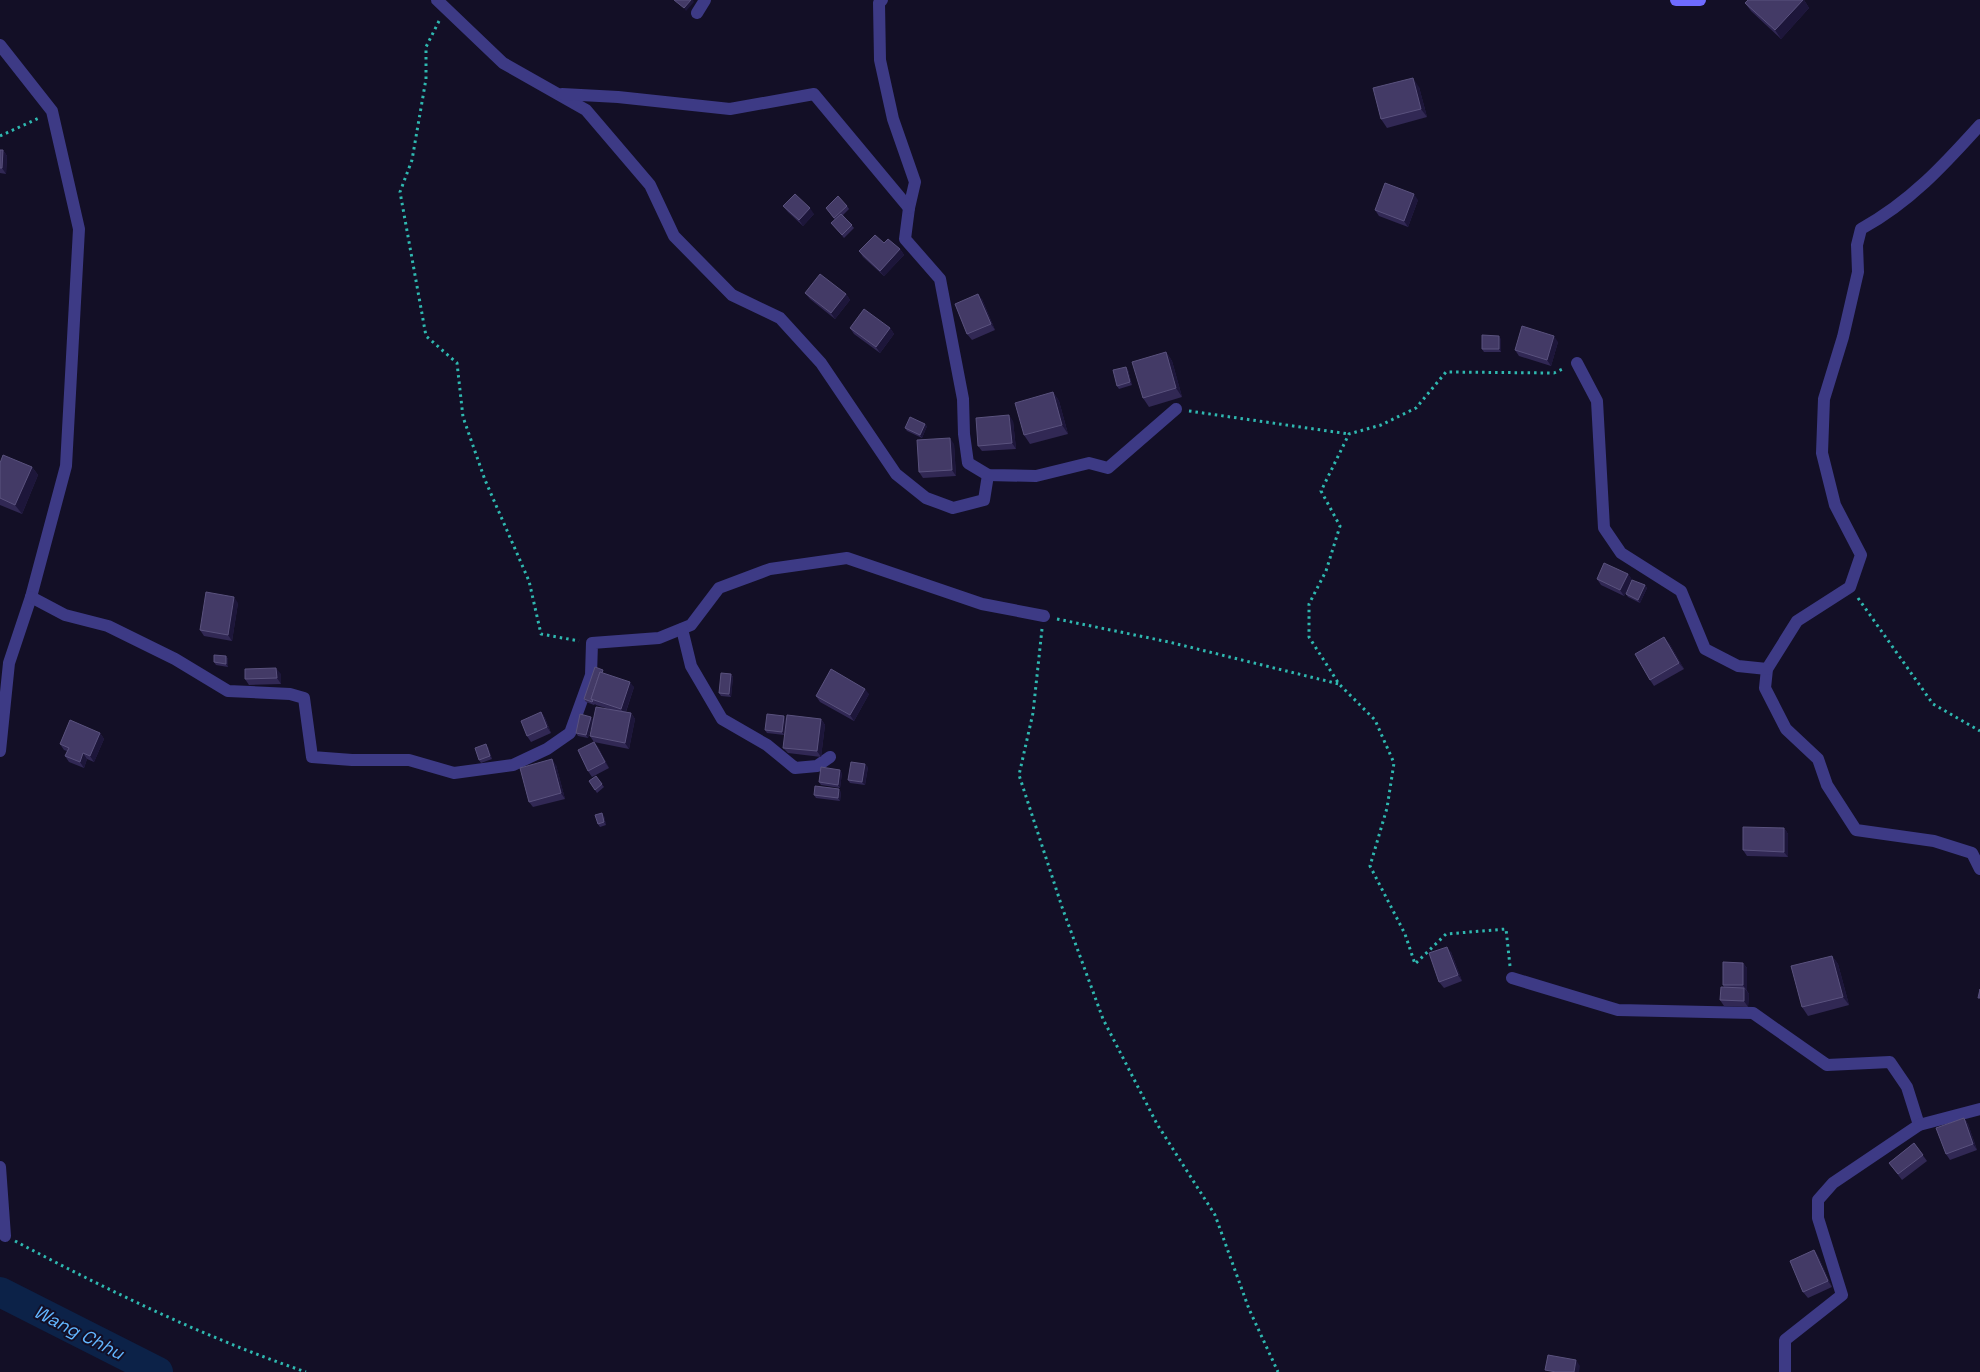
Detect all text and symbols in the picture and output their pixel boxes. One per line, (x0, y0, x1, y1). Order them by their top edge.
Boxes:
water label: Wang Chhu (30, 1300, 129, 1365)

